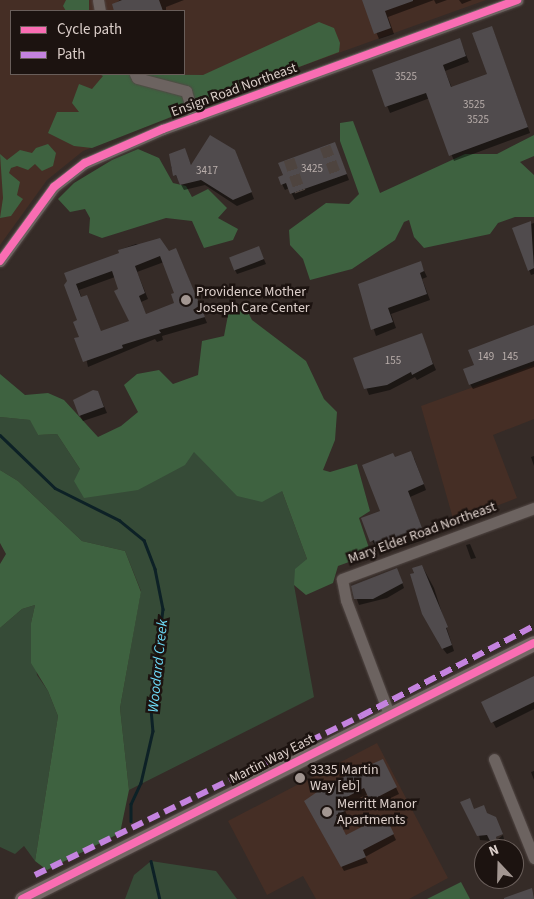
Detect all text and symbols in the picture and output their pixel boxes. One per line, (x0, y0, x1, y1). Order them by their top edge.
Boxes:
legend (10, 10, 185, 75)
text: Cycle path (57, 19, 122, 40)
text: Path (57, 44, 85, 65)
street label: Ensign Road Northeast (169, 59, 299, 121)
house number: 3525 (395, 70, 417, 84)
house number: 3525 (463, 98, 485, 112)
house number: 3525 (467, 113, 489, 127)
house number: 3425 (301, 162, 323, 176)
house number: 3417 (196, 164, 218, 178)
place label: Providence Mother Joseph Care Center (196, 284, 310, 316)
marker: Providence Mother Joseph Care Center (180, 294, 192, 306)
house number: 149 (478, 350, 494, 364)
house number: 145 (502, 350, 518, 364)
house number: 155 (385, 354, 401, 368)
street label: Mary Elder Road Northeast (346, 498, 498, 568)
water label: Woodard Creek (144, 619, 172, 713)
street label: Martin Way East (227, 730, 317, 788)
place label: 3335 Martin Way [eb] (310, 762, 379, 794)
marker: 3335 Martin Way [eb] (294, 772, 306, 784)
place label: Merritt Manor Apartments (337, 796, 417, 829)
marker: Merritt Manor Apartments (321, 806, 333, 818)
north arrow (474, 839, 524, 889)
text: N (486, 840, 502, 862)

